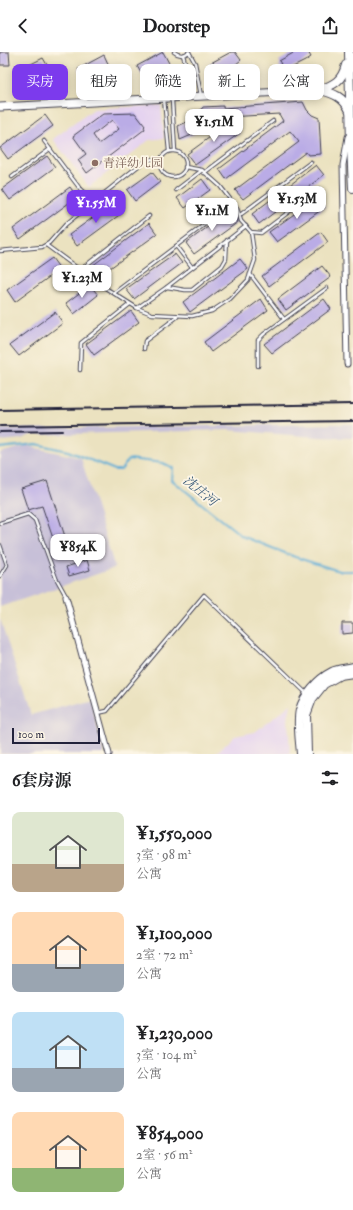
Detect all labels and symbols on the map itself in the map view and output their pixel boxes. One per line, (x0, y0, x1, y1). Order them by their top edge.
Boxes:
pin: ¥1.51M (181, 109, 247, 143)
place label: 青洋幼儿园 (103, 156, 163, 171)
marker: 青洋幼儿园 (90, 158, 100, 168)
pin: ¥1.53M (264, 186, 330, 220)
pin: ¥1.55M (63, 190, 129, 224)
pin: ¥1.1M (184, 198, 240, 232)
pin: ¥1.23M (49, 265, 115, 299)
water label: 沈庄河 (180, 473, 222, 511)
pin: ¥854K (50, 534, 106, 568)
scale bar (12, 726, 100, 745)

